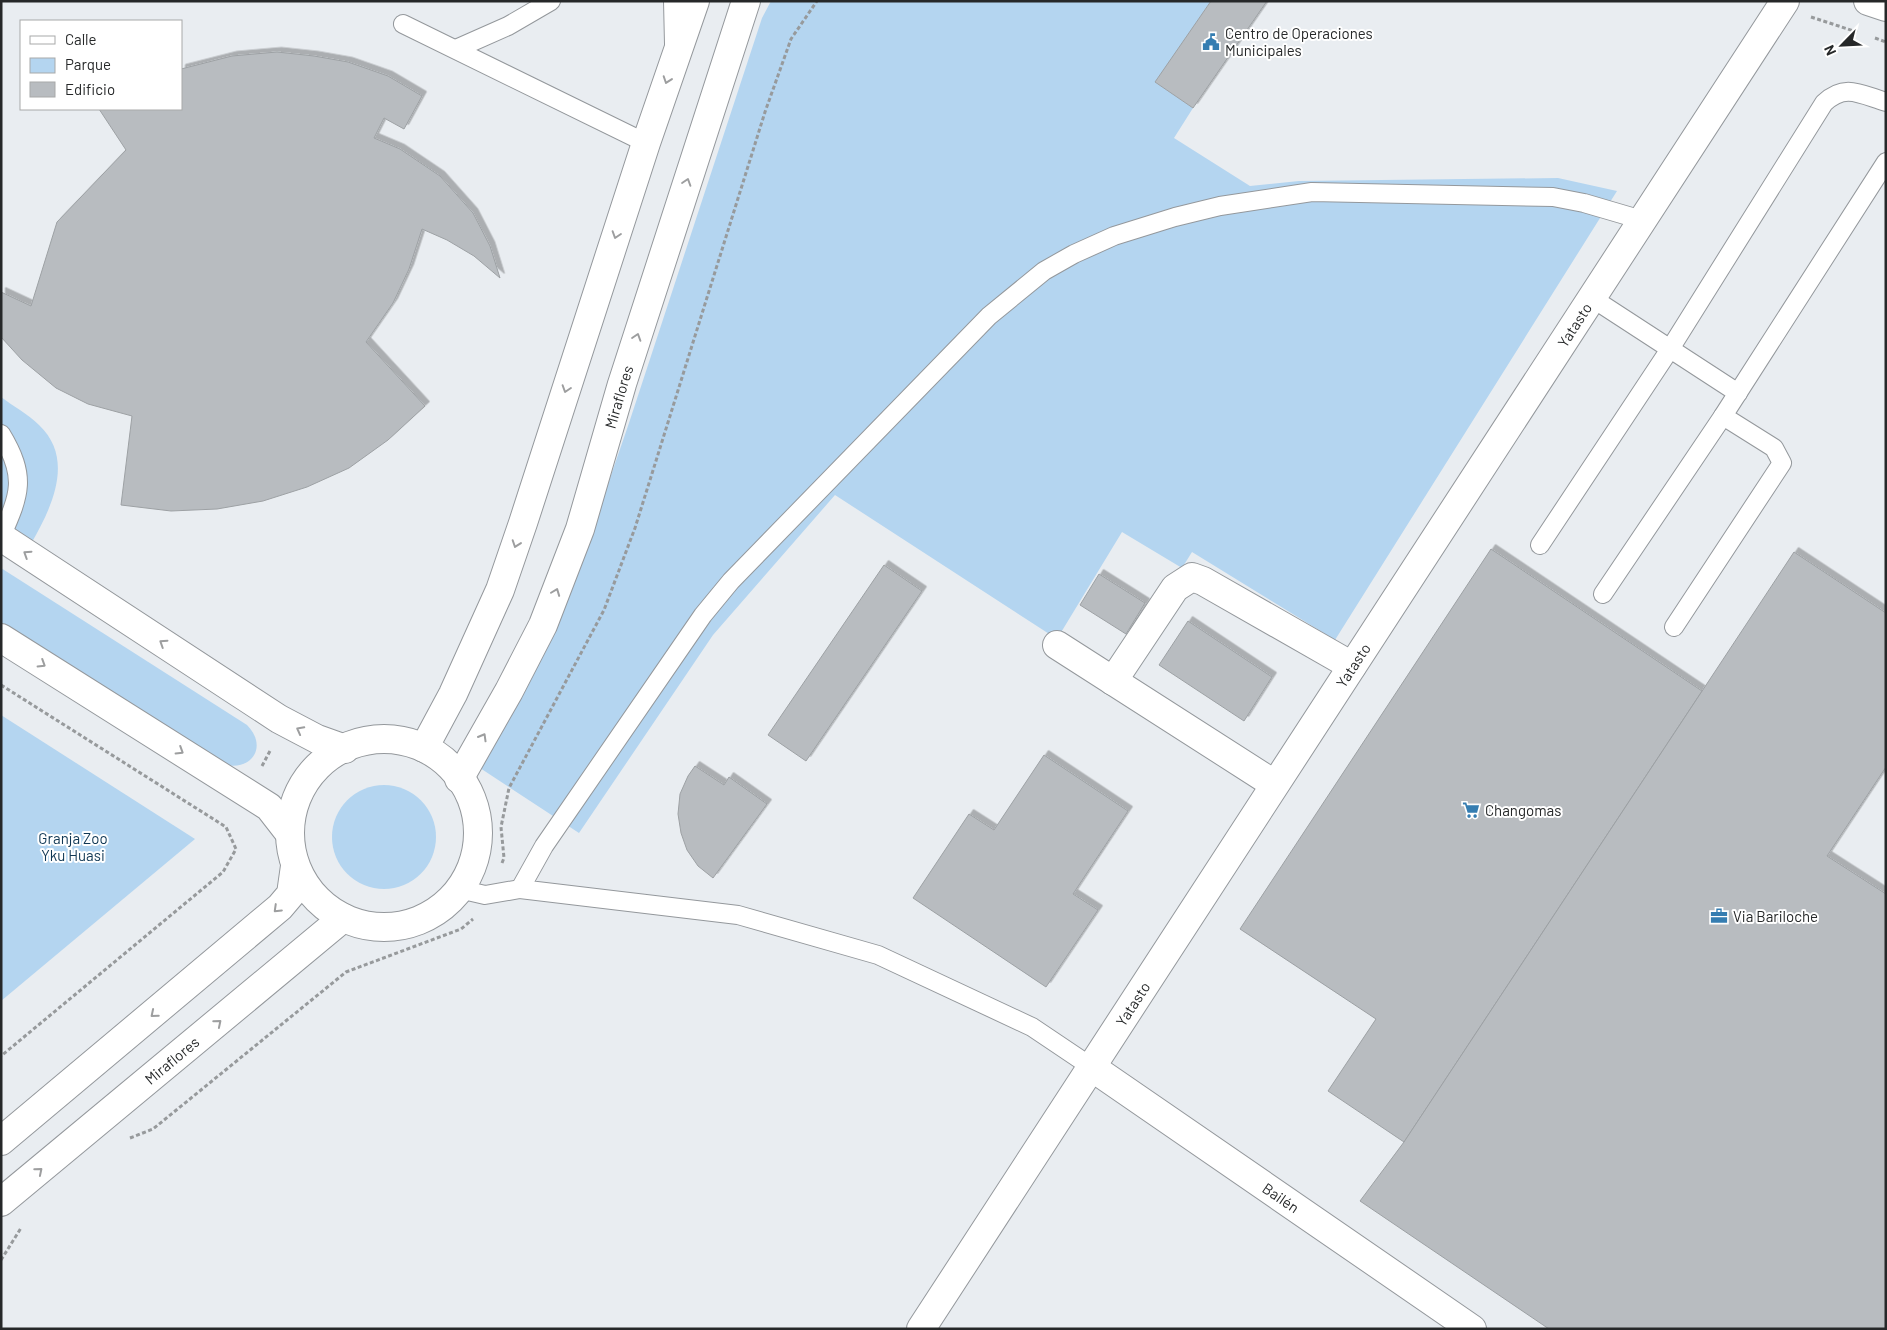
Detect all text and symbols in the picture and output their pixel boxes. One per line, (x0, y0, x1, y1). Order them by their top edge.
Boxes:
legend (20, 20, 182, 110)
north arrow (1817, 20, 1867, 70)
place label: Centro de Operaciones Municipales (1225, 24, 1373, 59)
text: Calle (65, 30, 97, 48)
public building icon: Centro de Operaciones Municipales (1201, 32, 1221, 52)
text: N (1820, 43, 1839, 58)
text: Parque (65, 55, 111, 73)
one-way arrow (663, 76, 673, 84)
text: Edificio (65, 80, 115, 98)
one-way arrow (681, 179, 691, 187)
one-way arrow (612, 230, 622, 238)
street label: Yatasto (1553, 299, 1595, 350)
one-way arrow (631, 333, 641, 342)
street label: Miraflores (601, 363, 636, 431)
one-way arrow (562, 385, 572, 393)
one-way arrow (512, 539, 522, 548)
one-way arrow (24, 551, 33, 560)
one-way arrow (550, 588, 560, 597)
one-way arrow (160, 640, 169, 649)
street label: Yatasto (1332, 640, 1374, 691)
one-way arrow (37, 658, 46, 667)
one-way arrow (297, 726, 306, 736)
one-way arrow (477, 733, 487, 742)
one-way arrow (174, 745, 183, 754)
supermarket icon: Changomas (1461, 800, 1481, 820)
place label: Changomas (1485, 801, 1561, 819)
park label: Granja Zoo Yku Huasi (38, 829, 108, 864)
one-way arrow (274, 903, 283, 912)
office icon: Via Bariloche (1709, 906, 1729, 926)
place label: Via Bariloche (1733, 907, 1818, 925)
street label: Yatasto (1112, 978, 1154, 1029)
one-way arrow (150, 1008, 159, 1017)
one-way arrow (212, 1019, 221, 1028)
street label: Miraflores (141, 1032, 203, 1088)
one-way arrow (33, 1168, 42, 1177)
street label: Bailén (1259, 1179, 1303, 1216)

